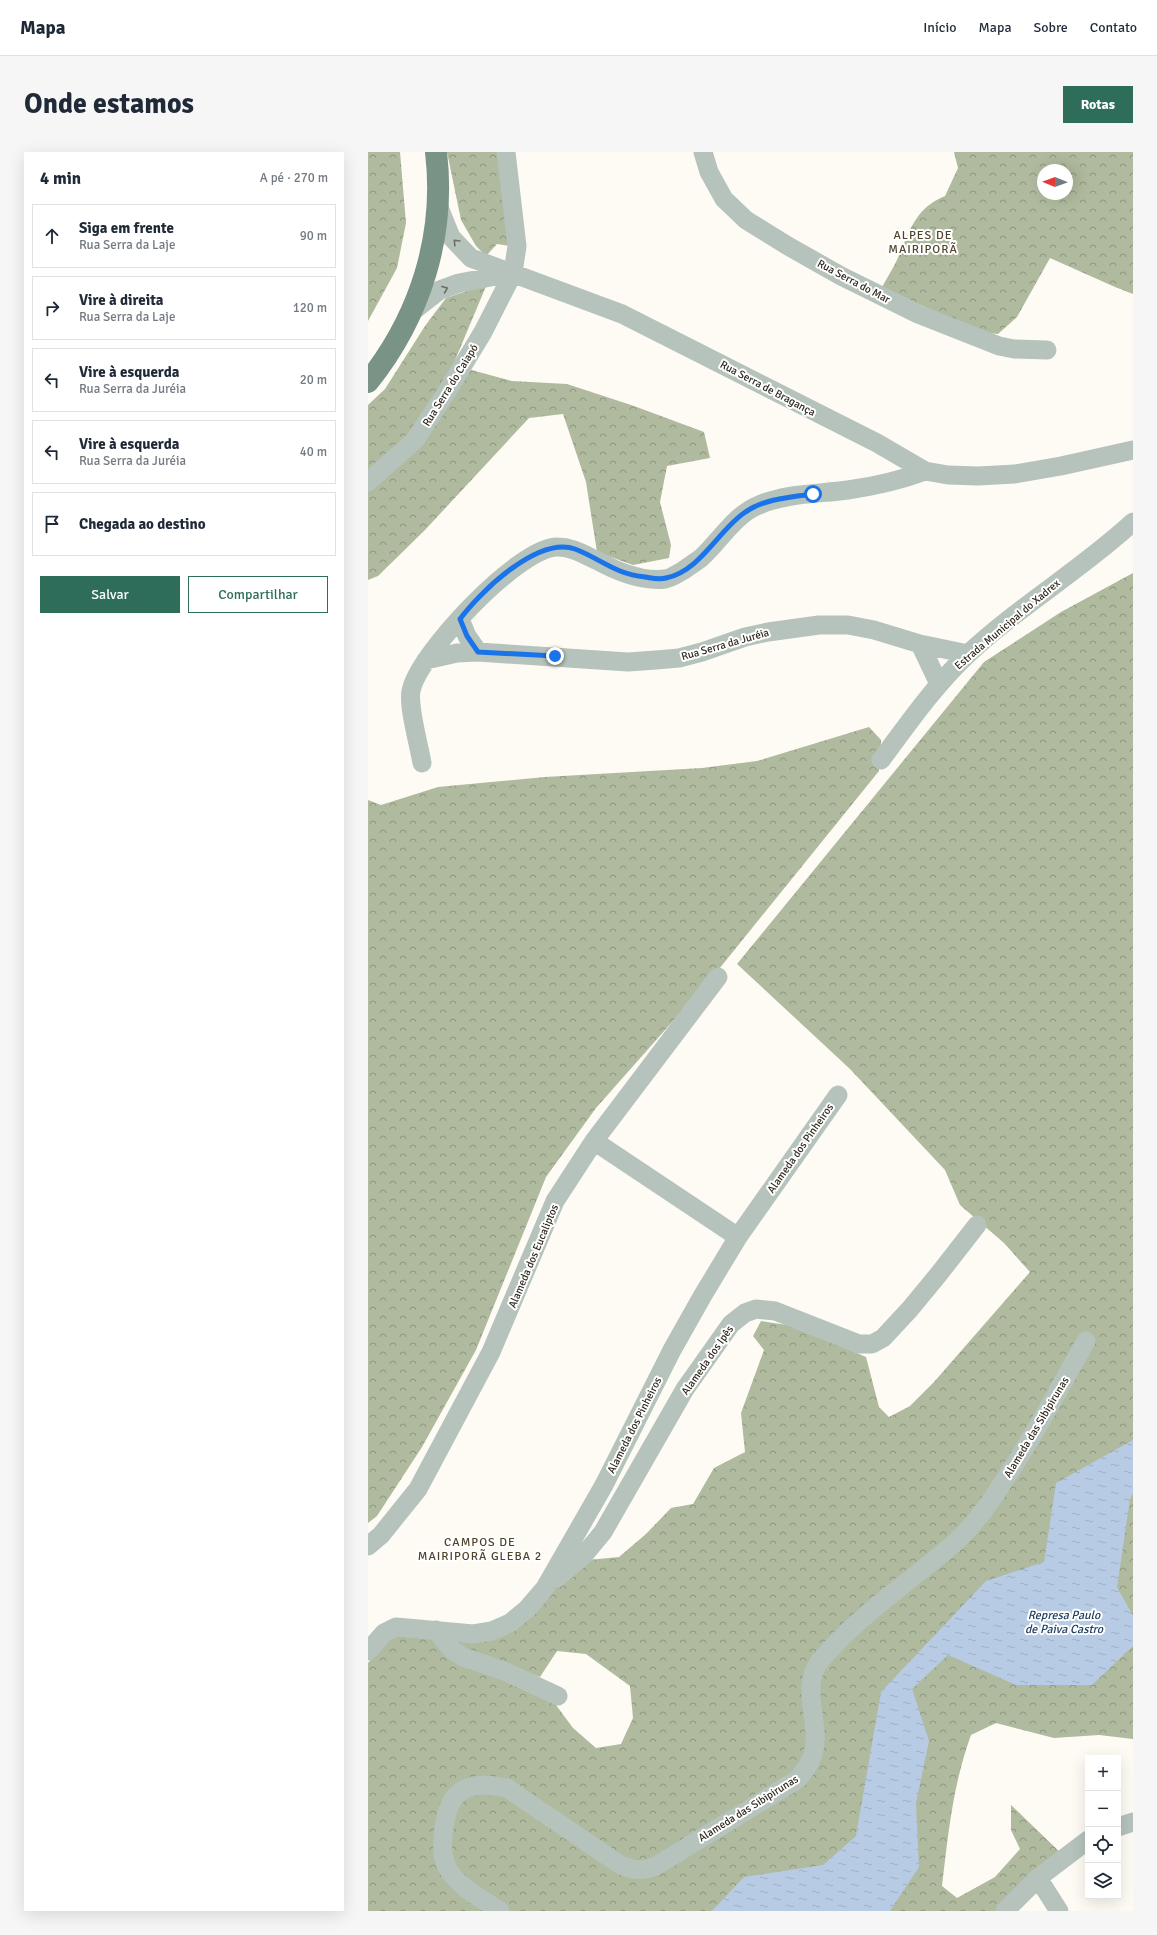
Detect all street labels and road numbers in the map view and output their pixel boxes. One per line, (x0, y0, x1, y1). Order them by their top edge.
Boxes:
street label: Rua Serra do Mar (815, 257, 892, 306)
street label: Rua Serra do Caiapó (420, 342, 481, 429)
street label: Rua Serra de Bragança (718, 358, 818, 419)
street label: Estrada Municipal do Xadrex (952, 576, 1063, 672)
street label: Rua Serra da Juréia (680, 626, 771, 663)
street label: Alameda dos Pinheiros (765, 1101, 836, 1196)
street label: Alameda dos Eucaliptos (506, 1202, 561, 1310)
street label: Alameda dos Ipês (679, 1323, 736, 1397)
street label: Alameda das Sibipirunas (1001, 1374, 1072, 1480)
street label: Alameda dos Pinheiros (605, 1375, 664, 1476)
street label: Alameda das Sibipirunas (696, 1772, 801, 1844)

